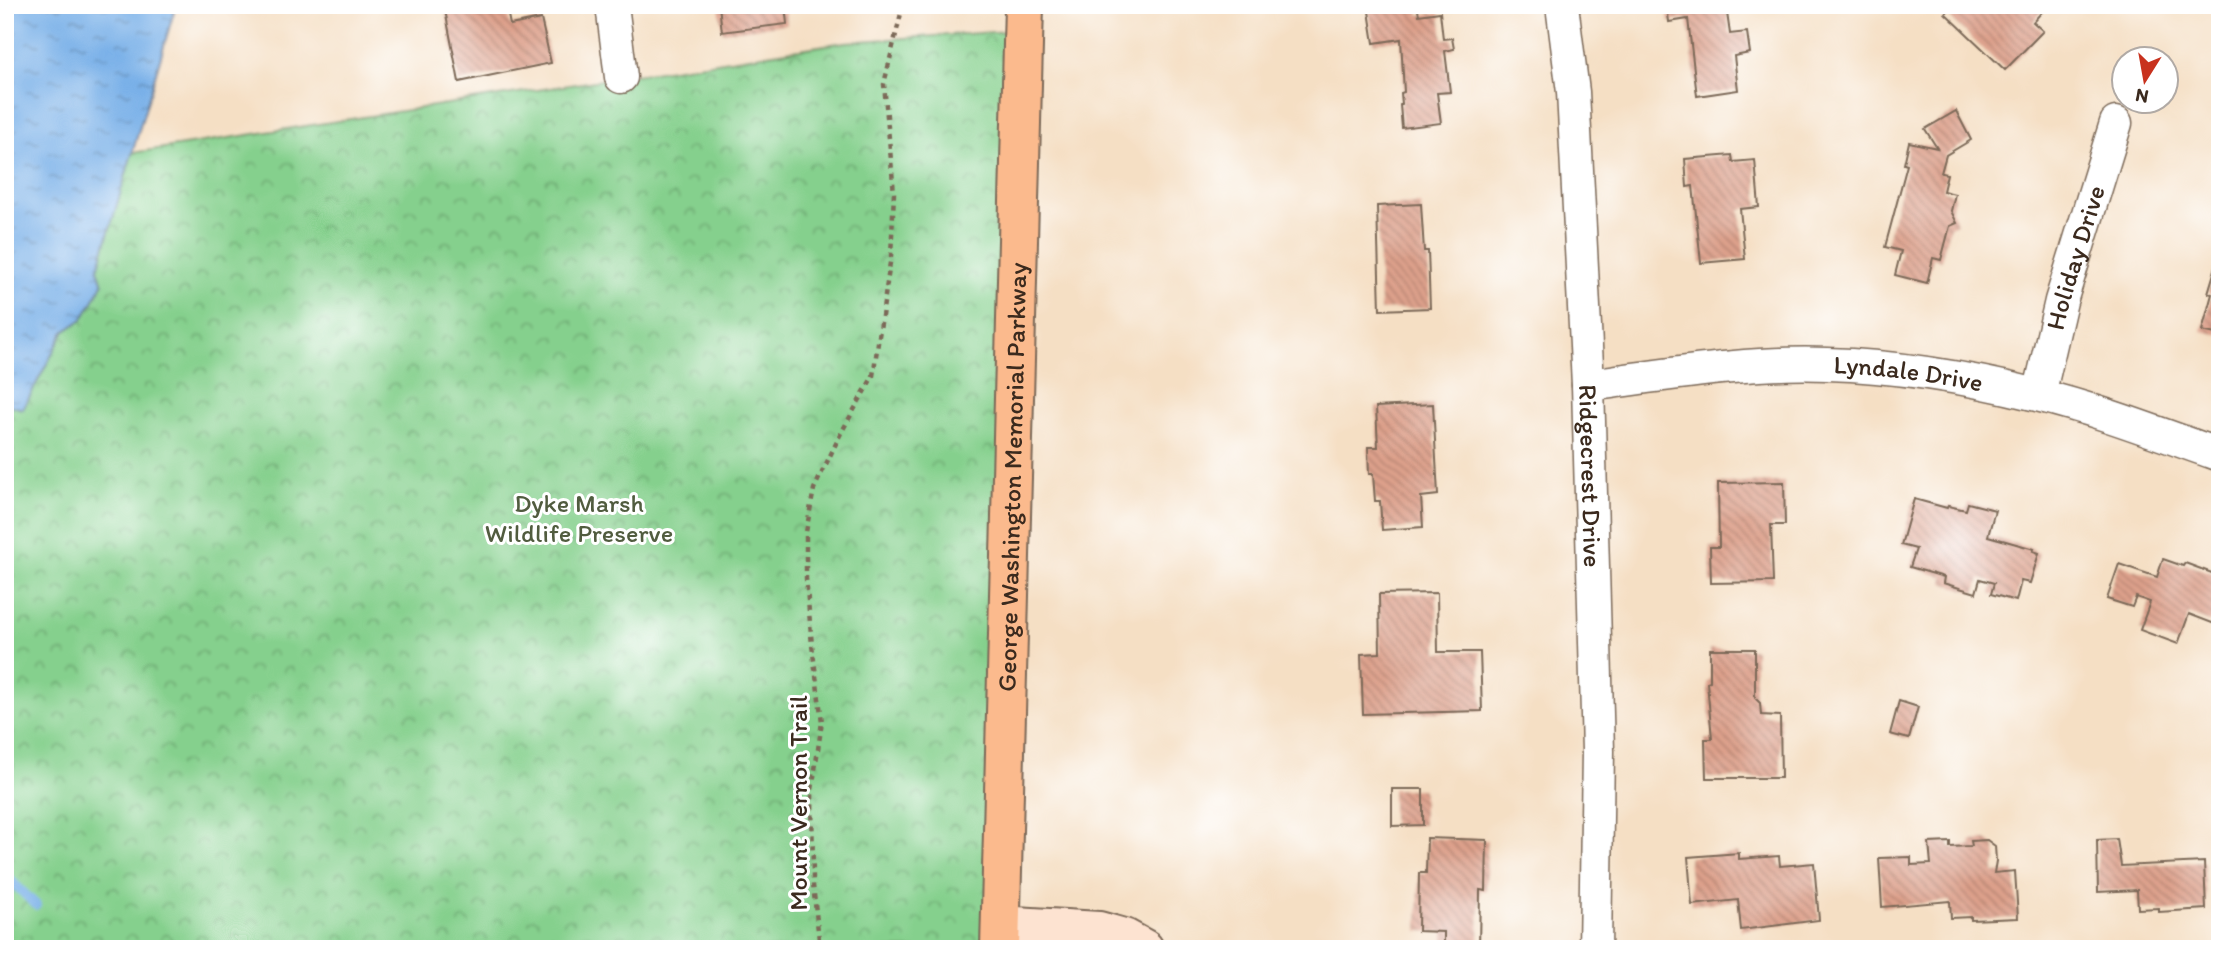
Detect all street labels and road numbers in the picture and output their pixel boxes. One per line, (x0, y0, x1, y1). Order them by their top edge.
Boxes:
street label: Holiday Drive (2039, 181, 2112, 333)
street label: George Washington Memorial Parkway (991, 262, 1033, 692)
street label: Lyndale Drive (1833, 348, 1986, 398)
street label: Ridgecrest Drive (1572, 384, 1609, 568)
street label: Mount Vernon Trail (782, 695, 814, 911)

